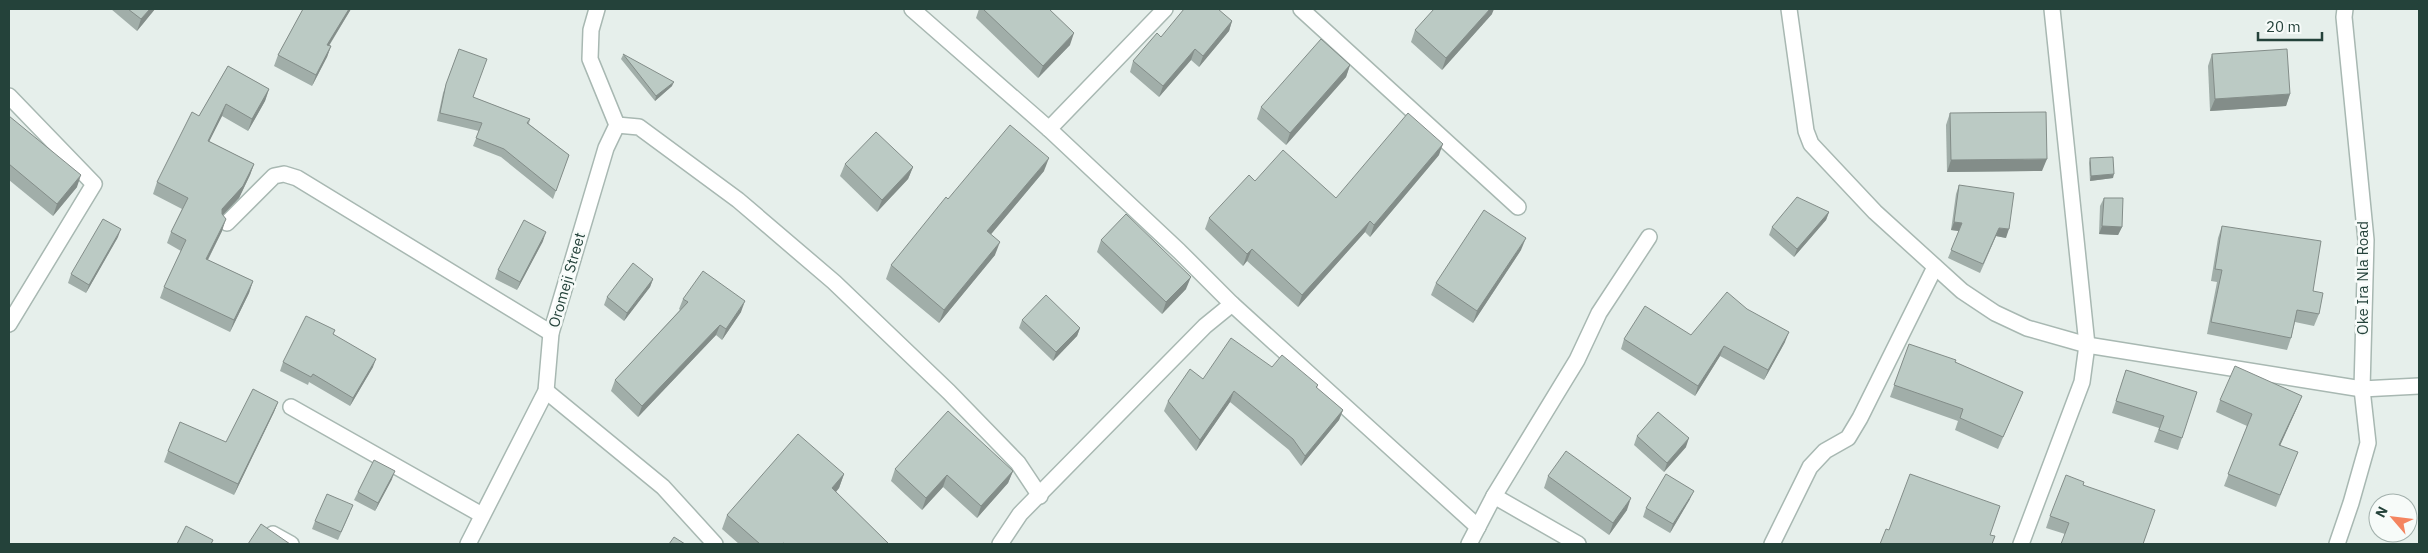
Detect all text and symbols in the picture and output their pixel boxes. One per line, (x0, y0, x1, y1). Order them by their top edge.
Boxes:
scale bar (2258, 10, 2322, 42)
text: 20 m (2266, 17, 2301, 36)
street label: Oke Ira Nla Road (2353, 221, 2372, 335)
street label: Oromeji Street (544, 230, 589, 330)
north arrow (2368, 493, 2418, 543)
text: N (2371, 503, 2392, 521)

